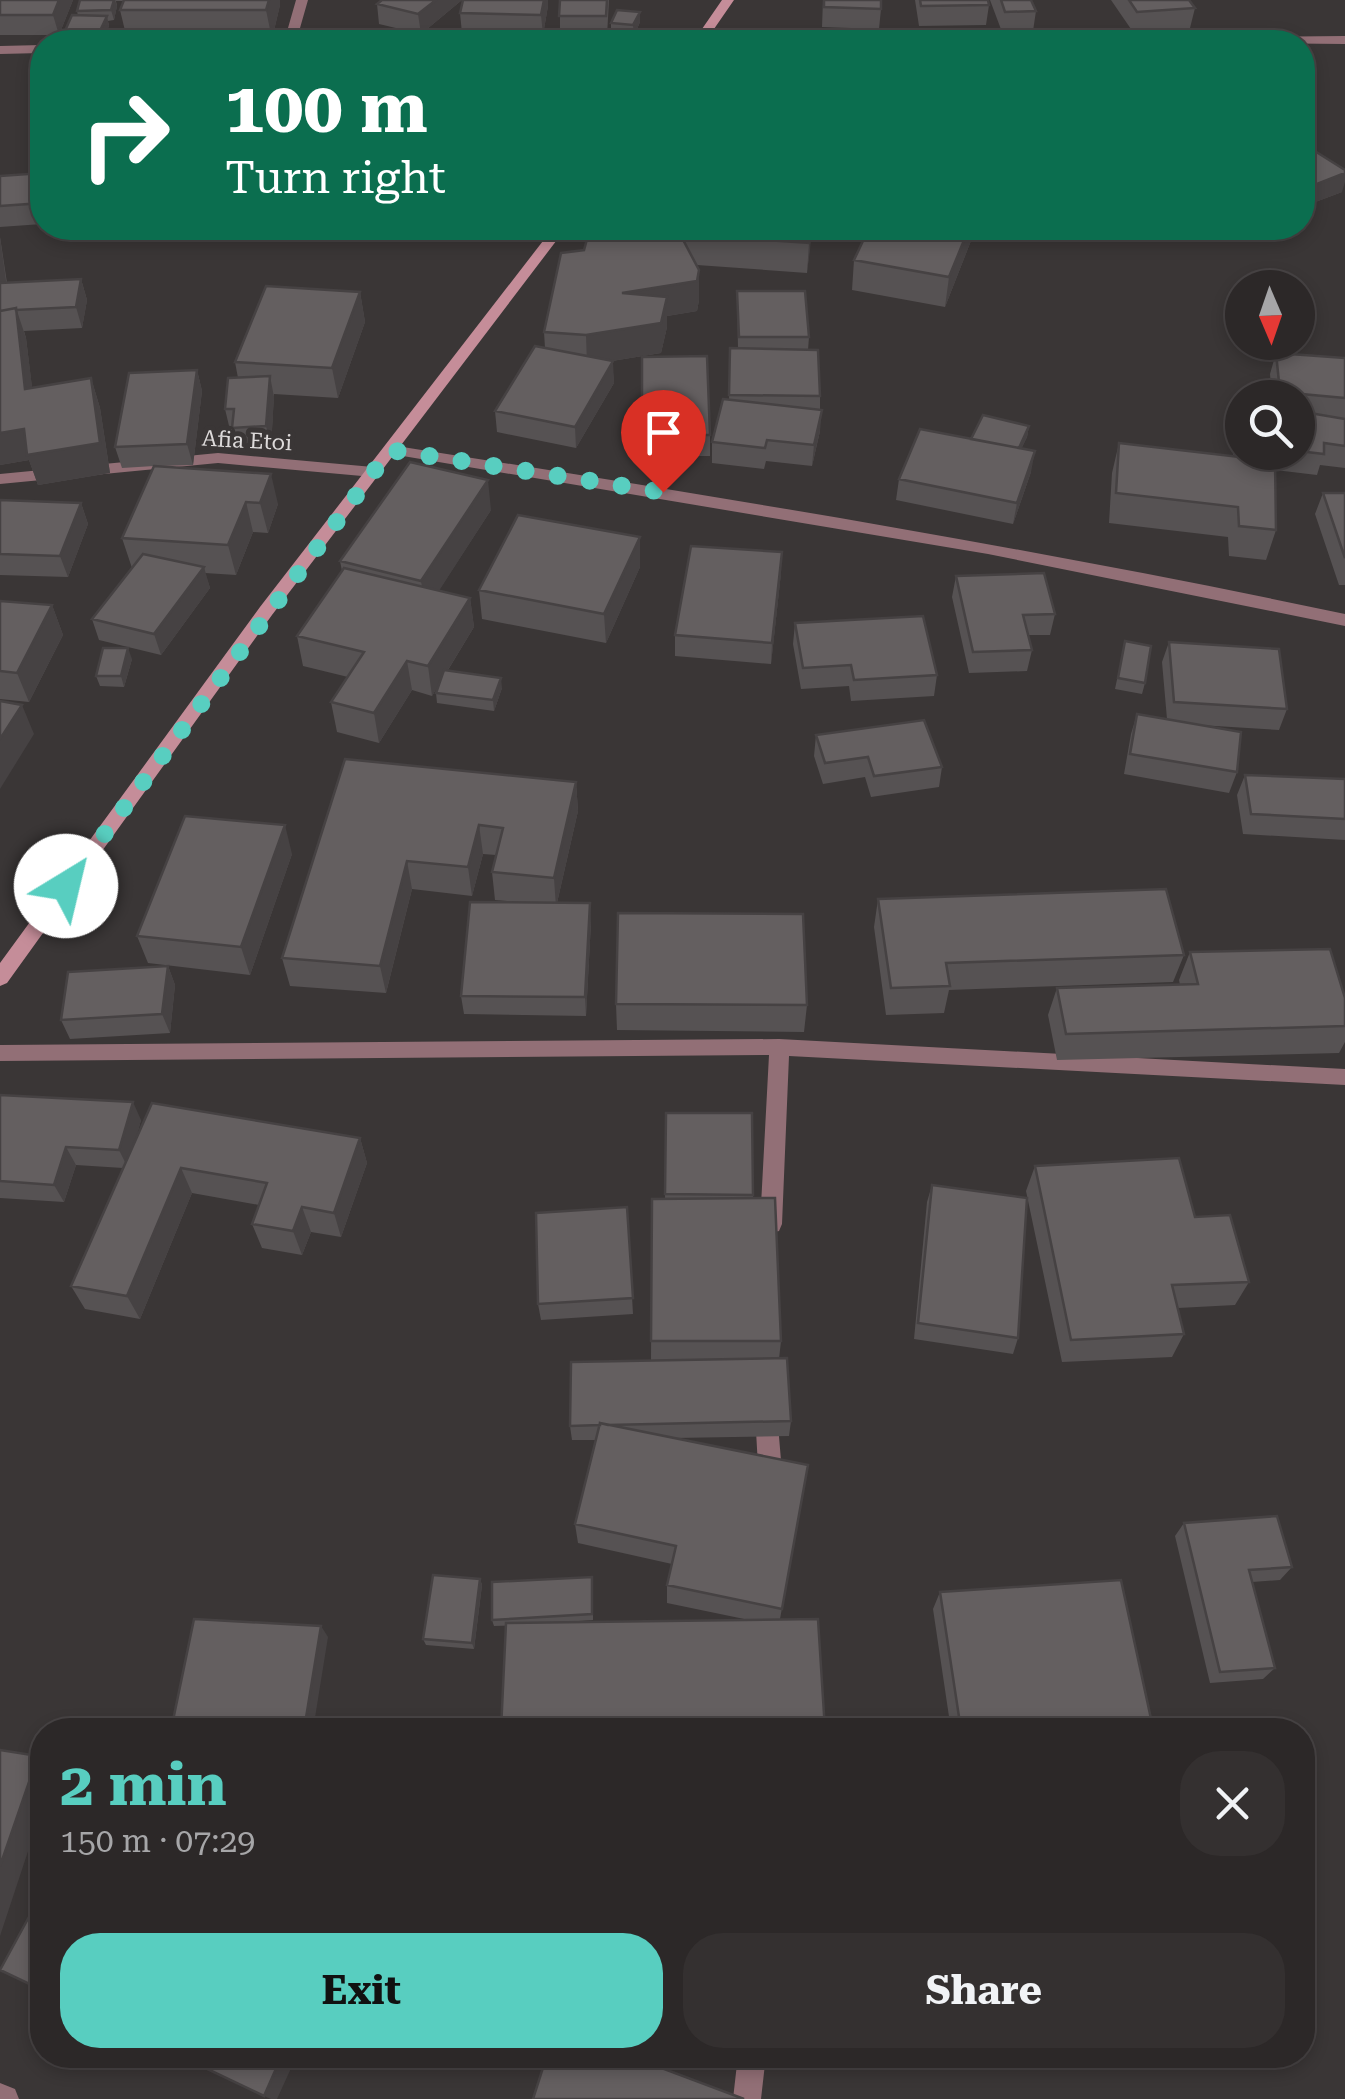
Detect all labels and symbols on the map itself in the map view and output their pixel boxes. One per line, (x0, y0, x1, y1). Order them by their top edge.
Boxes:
north arrow (1225, 270, 1315, 360)
pin (621, 390, 706, 493)
street label: Afia Etoi (201, 426, 293, 455)
position arrow (14, 834, 118, 938)

